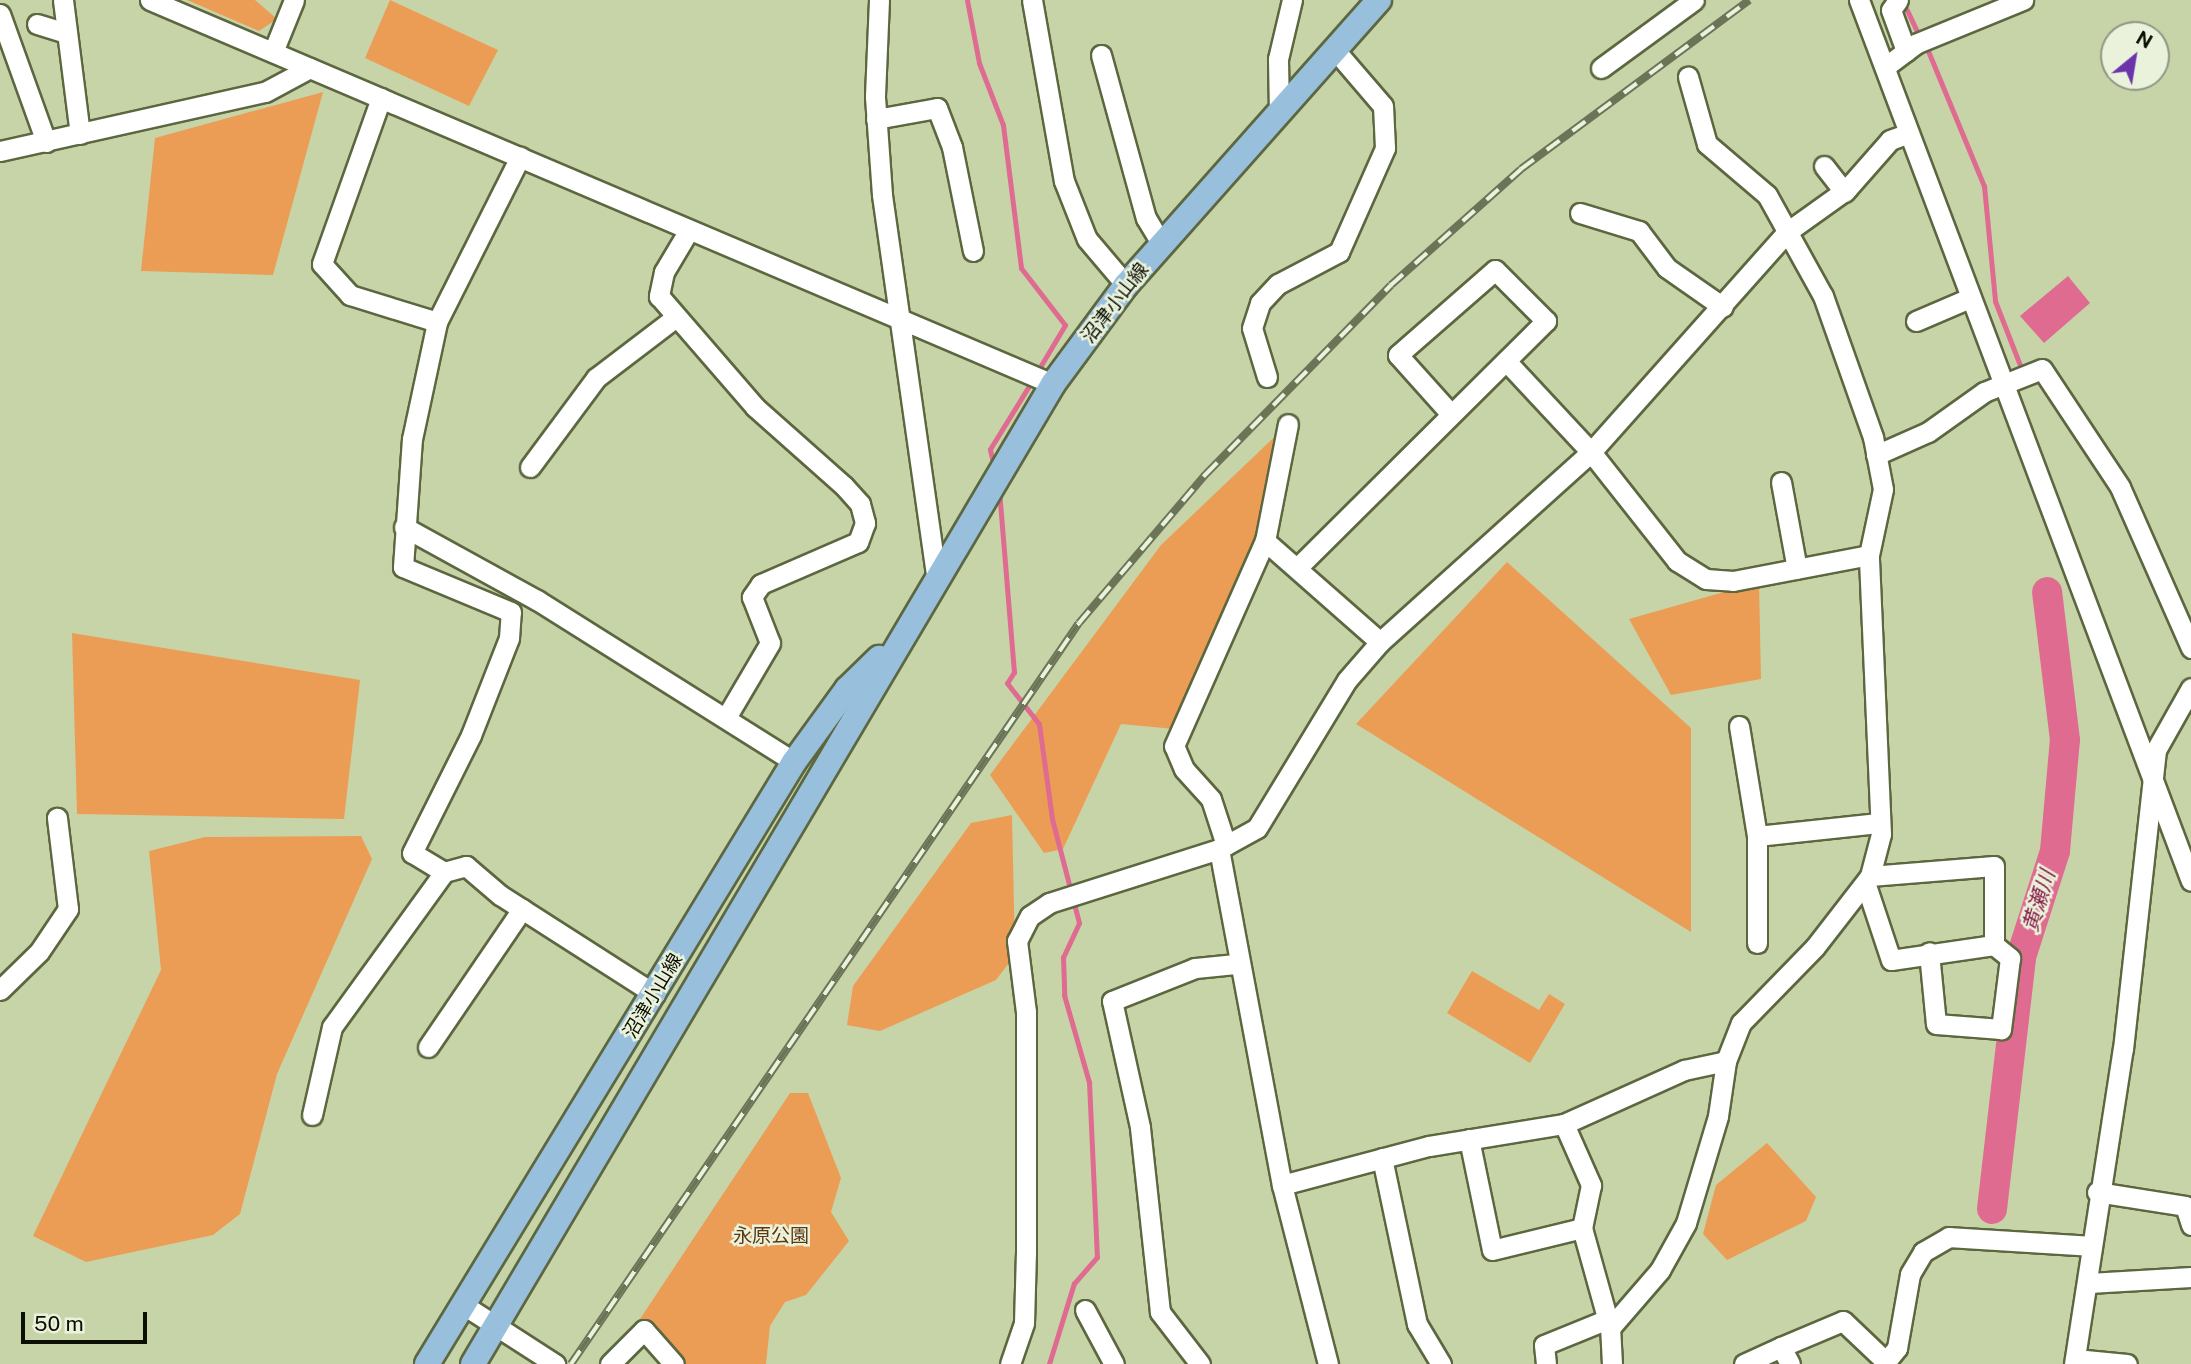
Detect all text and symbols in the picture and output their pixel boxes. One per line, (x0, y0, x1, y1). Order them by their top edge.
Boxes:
north arrow (2100, 21, 2170, 91)
text: N (2133, 26, 2156, 53)
street label: 沼津小山線 (1077, 259, 1153, 347)
water label: 黄瀬川 (2018, 867, 2060, 935)
street label: 沼津小山線 (619, 949, 687, 1043)
park label: 永原公園 (733, 1225, 809, 1247)
scale bar (24, 1298, 150, 1342)
text: 50 m (34, 1311, 84, 1336)

